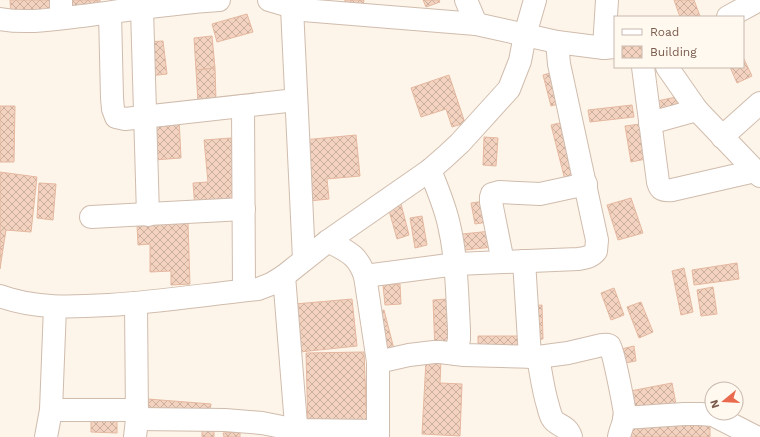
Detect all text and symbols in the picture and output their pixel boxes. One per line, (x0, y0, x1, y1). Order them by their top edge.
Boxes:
legend (614, 16, 744, 68)
text: Road (650, 25, 679, 39)
text: Building (650, 45, 697, 59)
north arrow (704, 381, 744, 421)
text: N (708, 398, 722, 410)

